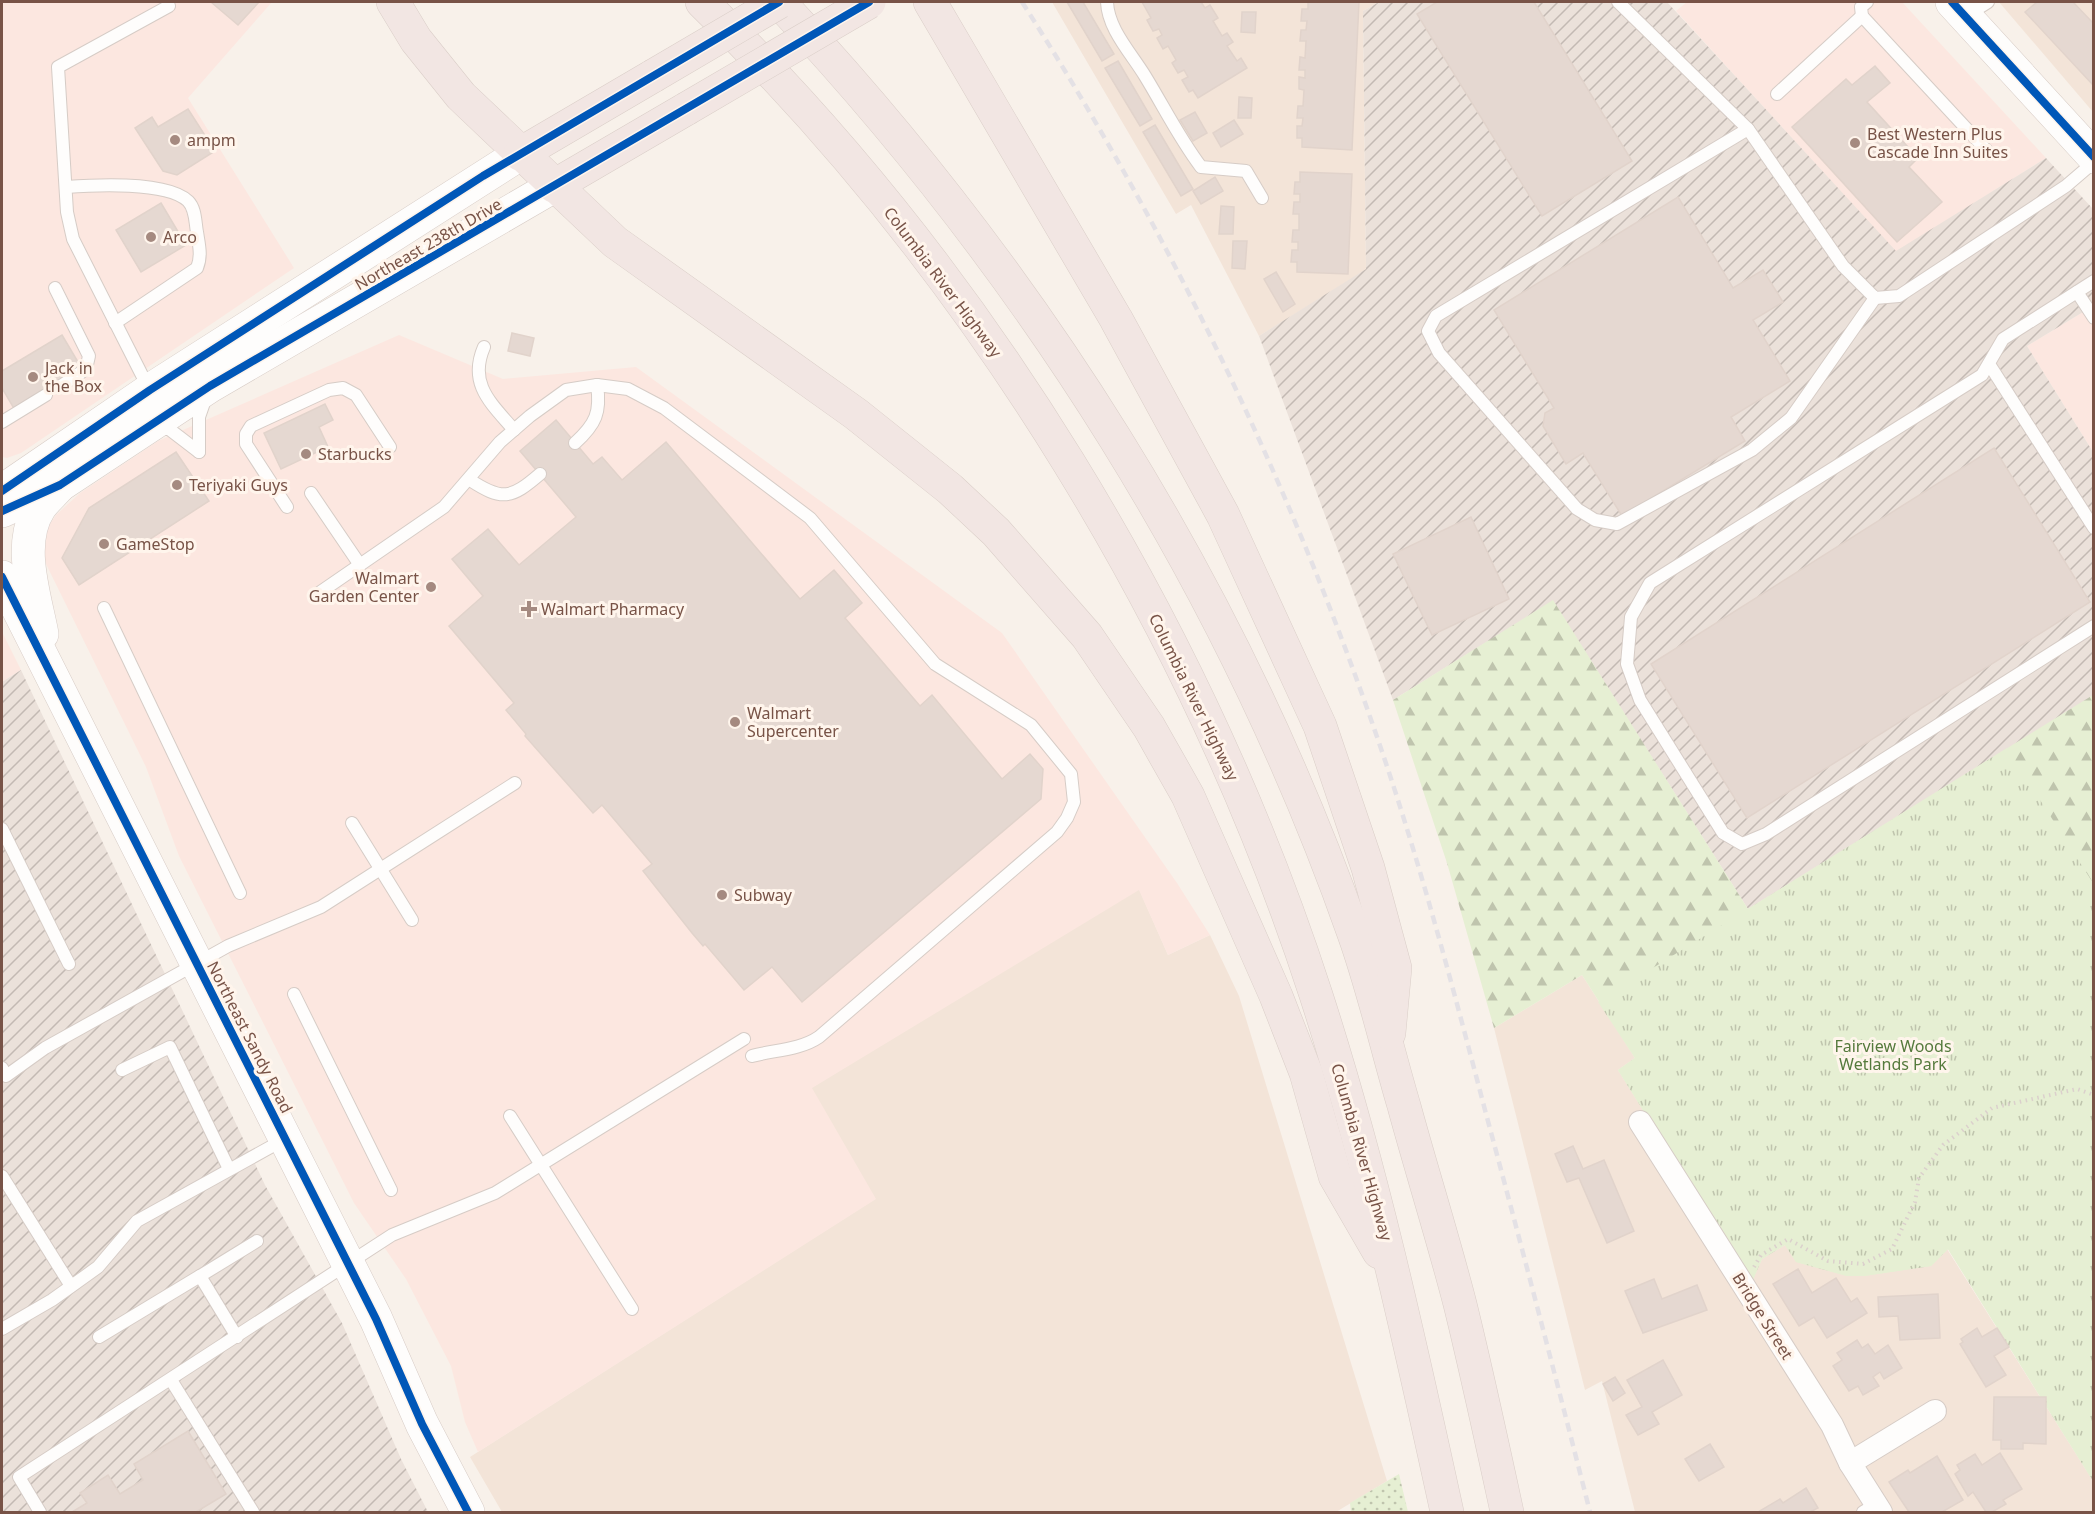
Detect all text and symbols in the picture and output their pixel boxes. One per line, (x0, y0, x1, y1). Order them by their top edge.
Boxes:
place label: Best Western Plus Cascade Inn Suites (1867, 123, 2008, 163)
place label: ampm (187, 129, 236, 151)
marker: ampm (168, 133, 182, 147)
marker: Best Western Plus Cascade Inn Suites (1848, 136, 1862, 150)
street label: Northeast 238th Drive (350, 193, 506, 295)
street label: Columbia River Highway (879, 202, 1007, 362)
place label: Arco (163, 226, 197, 248)
marker: Arco (144, 230, 158, 244)
place label: Jack in the Box (43, 357, 103, 397)
marker: Jack in the Box (26, 370, 40, 384)
place label: Starbucks (318, 443, 392, 465)
marker: Starbucks (299, 447, 313, 461)
place label: Teriyaki Guys (189, 474, 288, 496)
marker: Teriyaki Guys (170, 478, 184, 492)
place label: GameStop (116, 533, 195, 555)
marker: GameStop (97, 537, 111, 551)
place label: Walmart Garden Center (309, 567, 419, 607)
marker: Walmart Garden Center (424, 580, 438, 594)
place label: Walmart Pharmacy (541, 598, 685, 620)
marker: Walmart Pharmacy (522, 602, 536, 616)
street label: Columbia River Highway (1144, 610, 1244, 785)
place label: Walmart Supercenter (747, 702, 839, 742)
marker: Walmart Supercenter (728, 715, 742, 729)
place label: Subway (734, 884, 793, 906)
marker: Subway (715, 888, 729, 902)
street label: Northeast Sandy Road (202, 957, 298, 1117)
park label: Fairview Woods Wetlands Park (1834, 1035, 1952, 1075)
street label: Columbia River Highway (1326, 1061, 1398, 1244)
street label: Bridge Street (1728, 1268, 1799, 1364)

